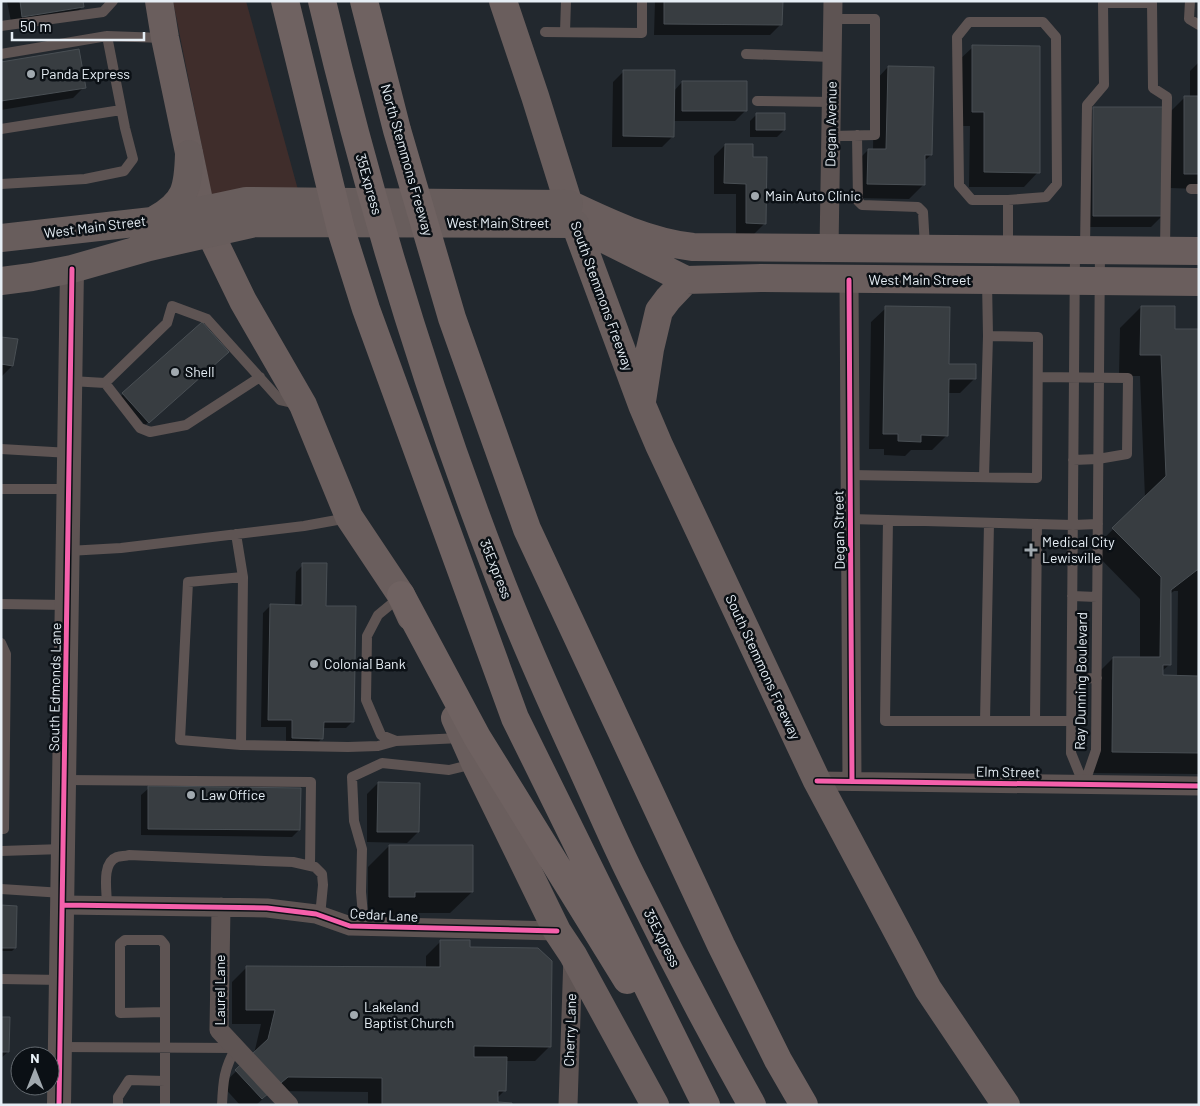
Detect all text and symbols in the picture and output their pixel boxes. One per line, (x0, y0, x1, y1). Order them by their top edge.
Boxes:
scale bar (12, 10, 145, 42)
text: 50 m (20, 17, 52, 35)
place label: Panda Express (41, 65, 130, 82)
marker: Panda Express (25, 68, 37, 80)
street label: Degan Avenue (821, 81, 840, 167)
street label: North Stemmons Freeway (378, 82, 437, 238)
street label: 35Express (353, 151, 386, 217)
place label: Main Auto Clinic (765, 187, 861, 204)
marker: Main Auto Clinic (749, 190, 761, 202)
street label: West Main Street (43, 212, 147, 241)
street label: West Main Street (447, 214, 549, 231)
street label: South Stemmons Freeway (567, 219, 638, 374)
street label: West Main Street (869, 271, 971, 288)
place label: Shell (185, 363, 215, 380)
marker: Shell (169, 366, 181, 378)
street label: Degan Street (829, 490, 848, 570)
place label: Medical City Lewisville (1042, 533, 1115, 566)
street label: 35Express (477, 536, 516, 601)
marker: Medical City Lewisville (1024, 543, 1038, 557)
street label: South Stemmons Freeway (722, 592, 805, 742)
street label: Ray Dunning Boulevard (1071, 612, 1090, 750)
street label: South Edmonds Lane (45, 623, 64, 751)
place label: Colonial Bank (324, 655, 406, 672)
marker: Colonial Bank (308, 658, 320, 670)
street label: Elm Street (976, 762, 1040, 781)
place label: Law Office (201, 786, 265, 803)
marker: Law Office (185, 789, 197, 801)
street label: Cedar Lane (349, 904, 419, 925)
street label: 35Express (641, 906, 684, 970)
street label: Laurel Lane (211, 954, 228, 1026)
street label: Cherry Lane (560, 993, 579, 1067)
place label: Lakeland Baptist Church (364, 998, 454, 1031)
marker: Lakeland Baptist Church (348, 1009, 360, 1021)
north arrow (10, 1046, 60, 1096)
text: N (30, 1049, 40, 1066)

